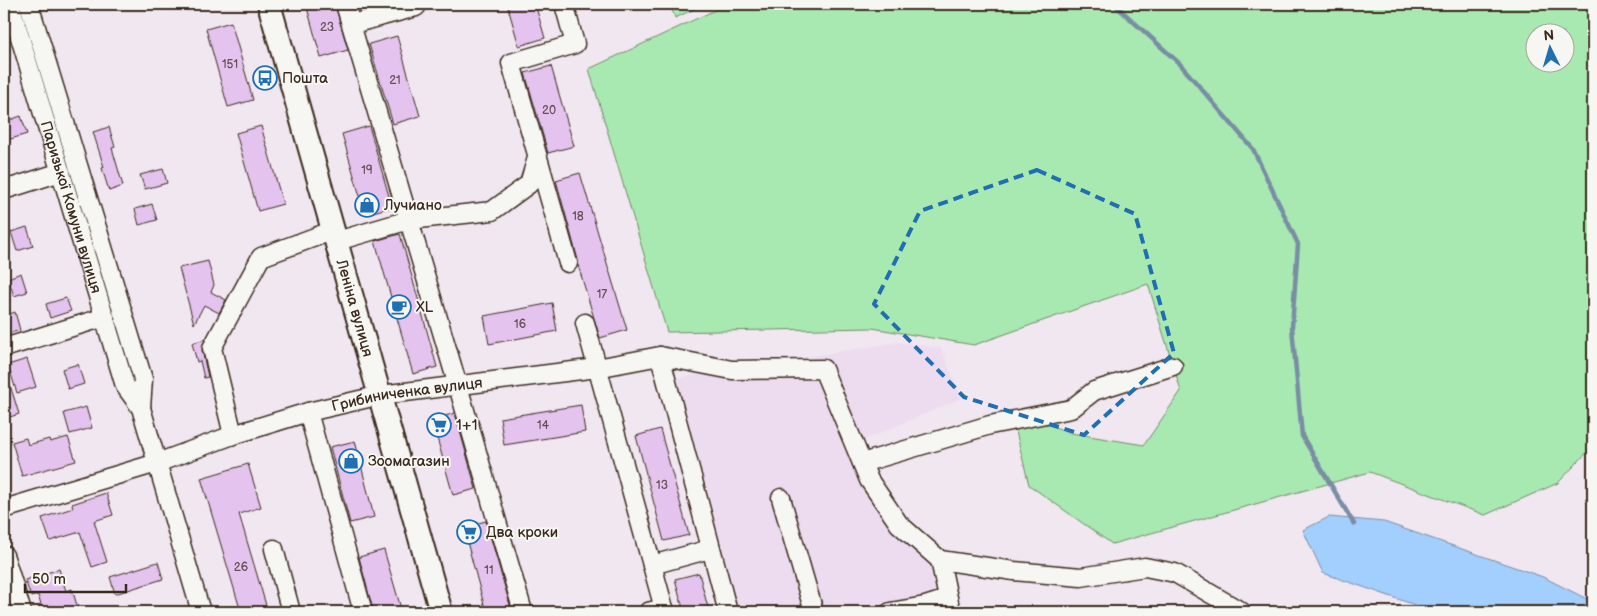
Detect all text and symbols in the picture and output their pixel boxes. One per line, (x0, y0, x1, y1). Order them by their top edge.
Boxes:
house number: 23 (320, 20, 334, 35)
north arrow (1524, 22, 1574, 72)
text: N (1543, 27, 1555, 44)
house number: 151 (222, 57, 238, 72)
bus stop icon: Пошта (252, 65, 278, 91)
place label: Пошта (282, 69, 328, 88)
house number: 21 (389, 73, 401, 88)
house number: 20 (542, 103, 556, 118)
street label: Паризької Комуни вулиця (36, 119, 106, 295)
house number: 19 (361, 163, 373, 178)
shop icon: Лучиано (354, 192, 380, 218)
place label: Лучиано (383, 196, 442, 215)
house number: 18 (572, 209, 584, 224)
street label: Леніна вулиця (332, 256, 378, 359)
house number: 17 (597, 287, 607, 302)
cafe icon: XL (386, 294, 412, 320)
place label: XL (415, 298, 433, 317)
house number: 16 (514, 317, 526, 332)
street label: Грибиниченка вулиця (330, 373, 484, 416)
supermarket icon: 1+1 (426, 412, 452, 438)
place label: 1+1 (456, 416, 478, 435)
house number: 14 (537, 418, 550, 433)
shop icon: Зоомагазин (338, 448, 364, 474)
place label: Зоомагазин (368, 452, 450, 471)
house number: 13 (656, 478, 668, 493)
supermarket icon: Два кроки (456, 519, 482, 545)
place label: Два кроки (486, 523, 558, 542)
house number: 26 (234, 560, 248, 575)
scale bar (25, 561, 126, 593)
house number: 11 (484, 563, 494, 578)
text: 50 m (32, 570, 66, 589)

